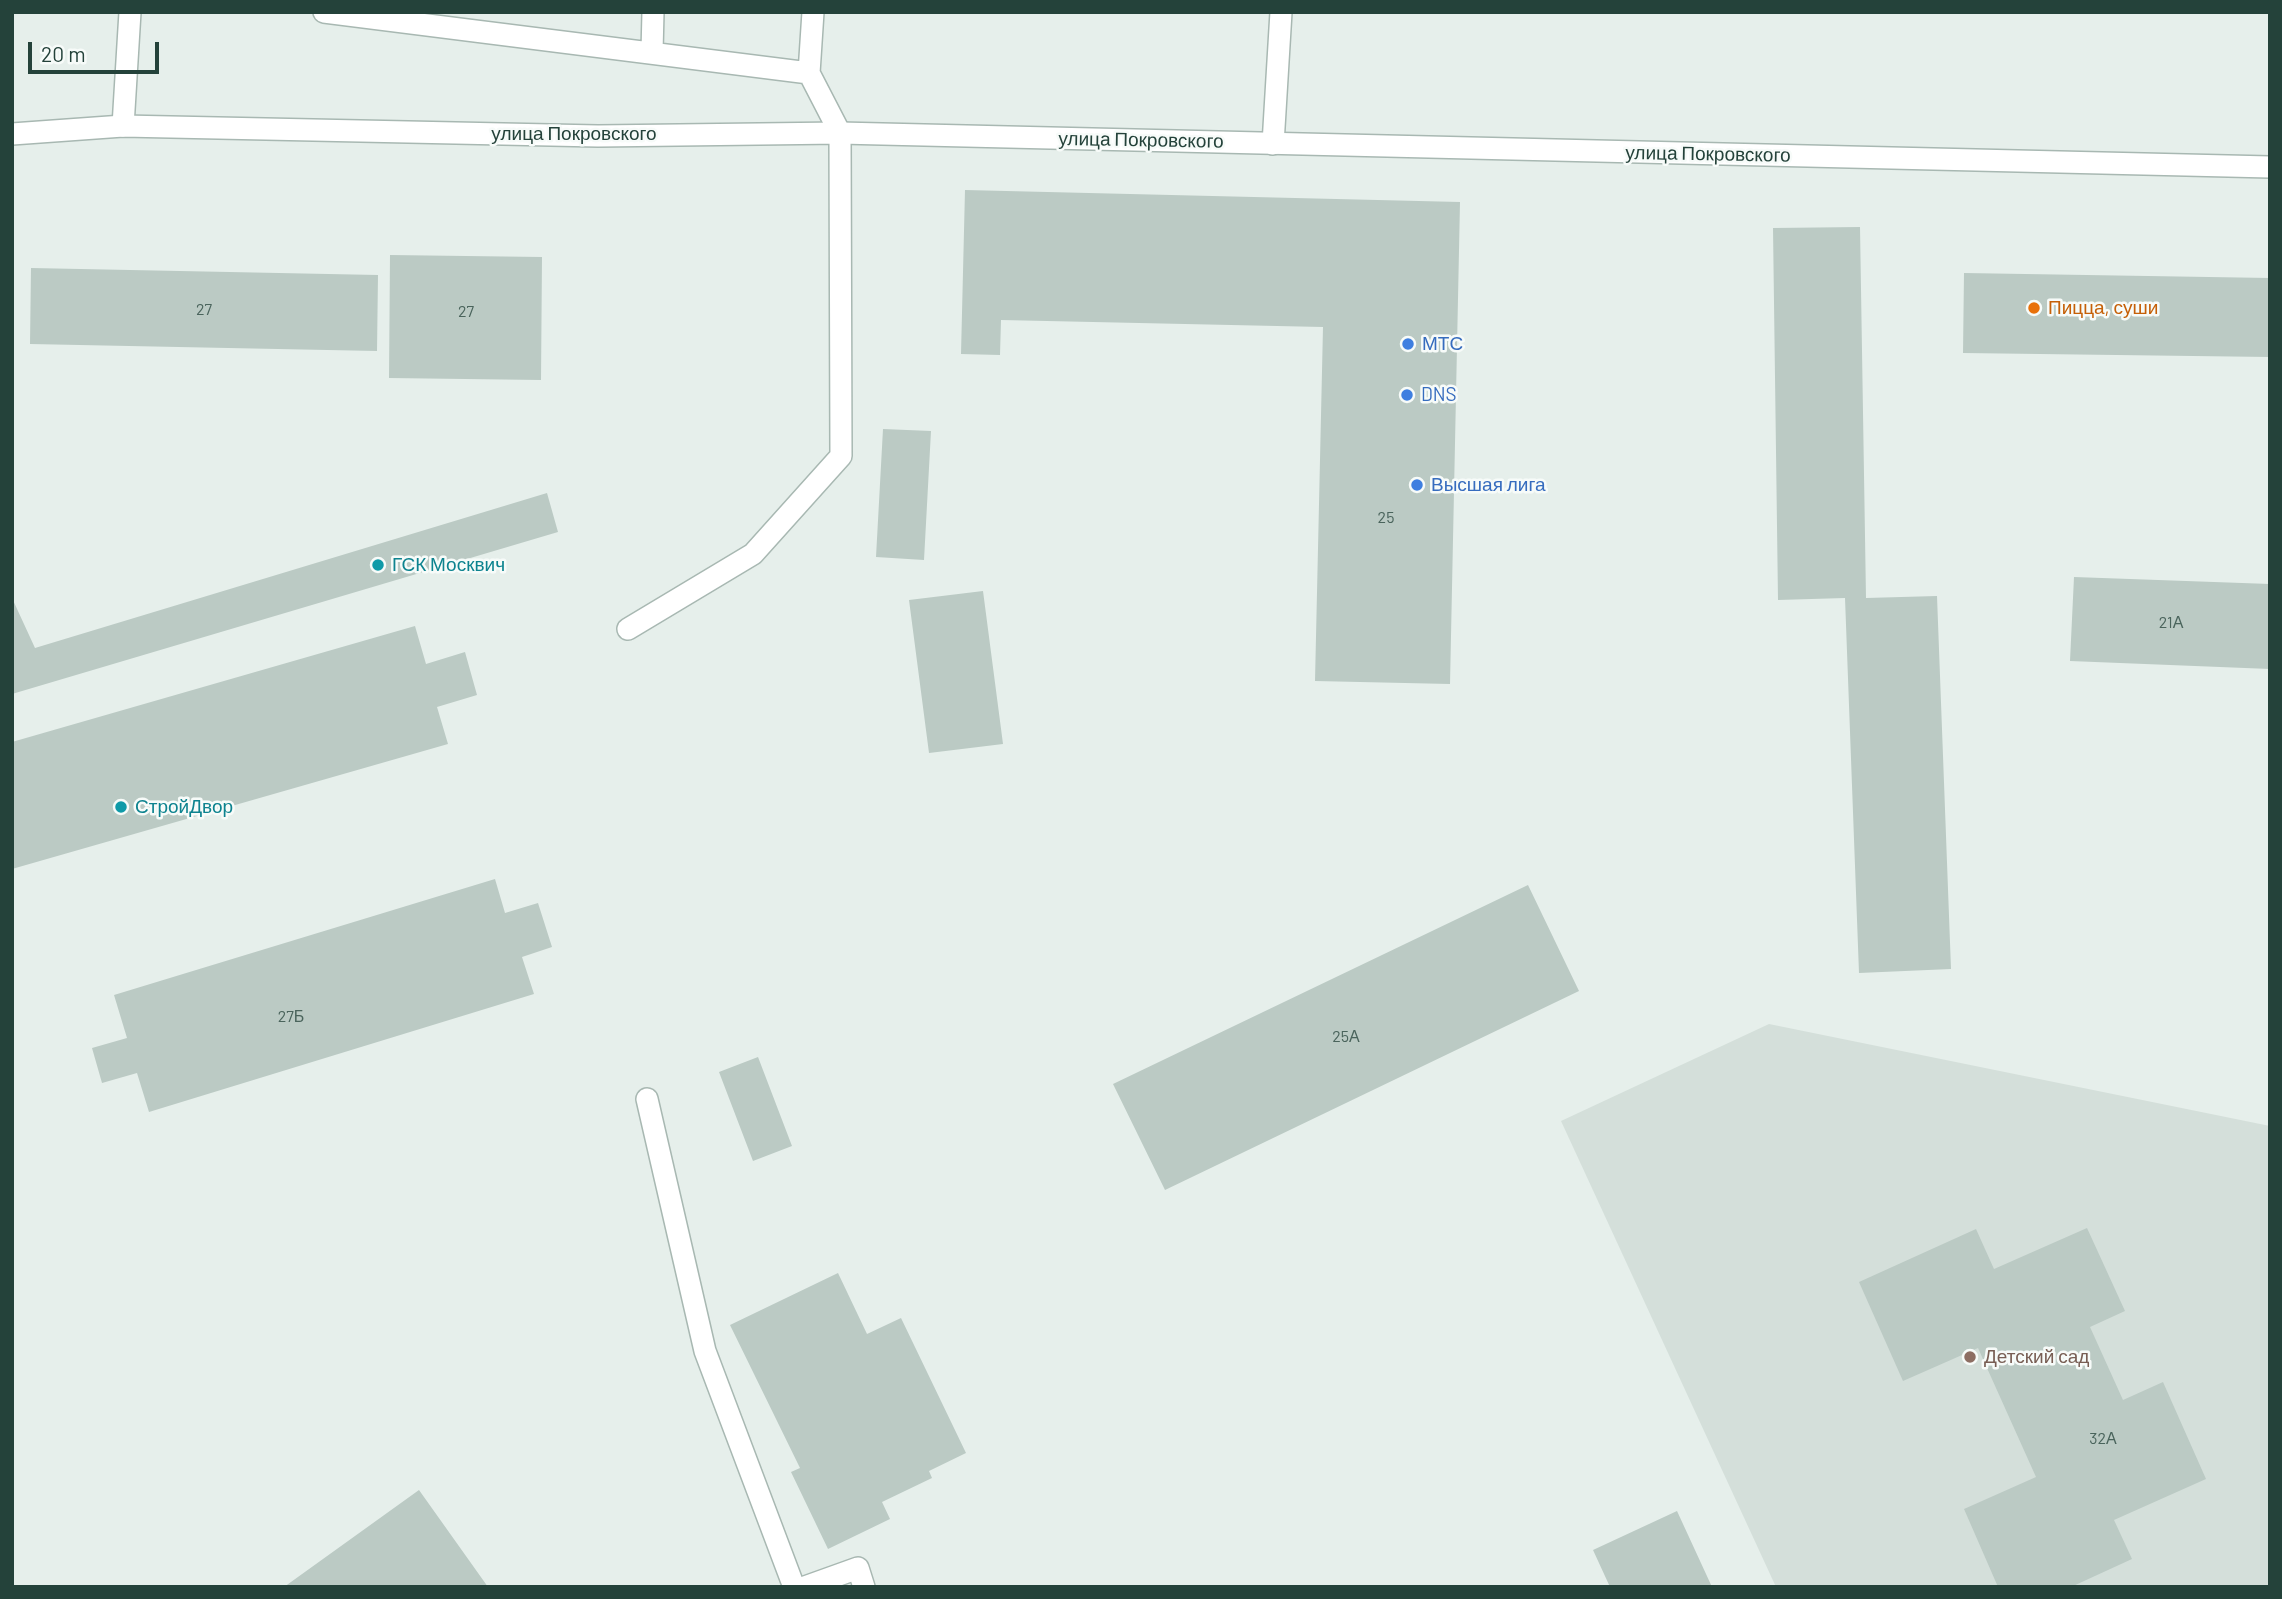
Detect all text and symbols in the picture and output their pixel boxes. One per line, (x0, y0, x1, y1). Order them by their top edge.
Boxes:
scale bar (32, 28, 163, 72)
text: 20 m (41, 41, 86, 66)
street label: улица Покровского (491, 123, 657, 145)
street label: улица Покровского (1058, 127, 1224, 153)
street label: улица Покровского (1625, 141, 1791, 167)
place label: Пицца, суши (2048, 297, 2158, 319)
house number: 27 (196, 300, 212, 320)
marker: Пицца, суши (2026, 300, 2042, 316)
house number: 27 (458, 302, 474, 322)
place label: МТС (1422, 333, 1463, 355)
marker: МТС (1400, 336, 1416, 352)
place label: DNS (1421, 384, 1457, 406)
marker: DNS (1399, 387, 1415, 403)
place label: Высшая лига (1431, 474, 1546, 496)
marker: Высшая лига (1409, 477, 1425, 493)
house number: 25 (1378, 508, 1394, 528)
place label: ГСК Москвич (392, 554, 505, 576)
marker: ГСК Москвич (370, 557, 386, 573)
house number: 21А (2159, 613, 2183, 633)
place label: СтройДвор (135, 796, 233, 818)
marker: СтройДвор (113, 799, 129, 815)
house number: 27Б (278, 1007, 304, 1027)
house number: 25А (1332, 1027, 1360, 1047)
place label: Детский сад (1984, 1346, 2089, 1368)
marker: Детский сад (1962, 1349, 1978, 1365)
house number: 32А (2089, 1429, 2117, 1449)

